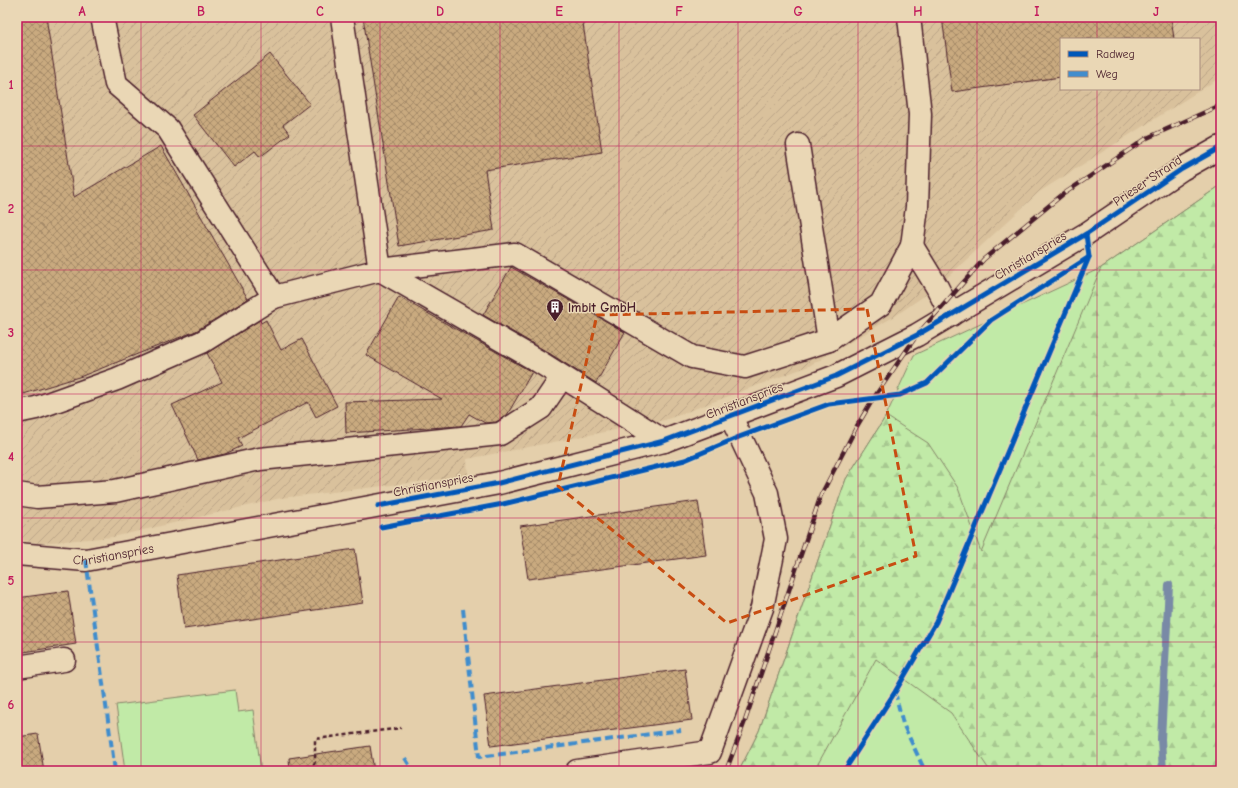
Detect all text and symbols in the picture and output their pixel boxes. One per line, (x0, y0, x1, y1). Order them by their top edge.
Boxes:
text: A (78, 4, 86, 19)
text: B (197, 4, 205, 19)
text: C (316, 4, 324, 19)
text: D (436, 4, 444, 19)
text: E (555, 4, 563, 19)
text: F (675, 4, 683, 19)
text: G (793, 4, 803, 19)
text: H (913, 4, 923, 19)
text: I (1034, 4, 1040, 19)
text: J (1153, 4, 1159, 19)
legend (1060, 38, 1200, 90)
text: Radweg (1096, 47, 1135, 61)
text: Weg (1096, 67, 1118, 81)
text: 1 (8, 77, 14, 92)
street label: Prieser Strand (1110, 152, 1185, 209)
text: 2 (8, 201, 14, 216)
street label: Christianspries (992, 228, 1069, 283)
building icon: lmbit GmbH (545, 297, 565, 322)
place label: lmbit GmbH (568, 300, 636, 315)
text: 3 (8, 325, 14, 340)
street label: Christianspries (703, 379, 785, 422)
text: 4 (8, 449, 14, 464)
street label: Christianspries (392, 469, 474, 500)
street label: Christianspries (72, 541, 155, 568)
text: 5 (8, 573, 15, 588)
text: 6 (8, 697, 15, 712)

